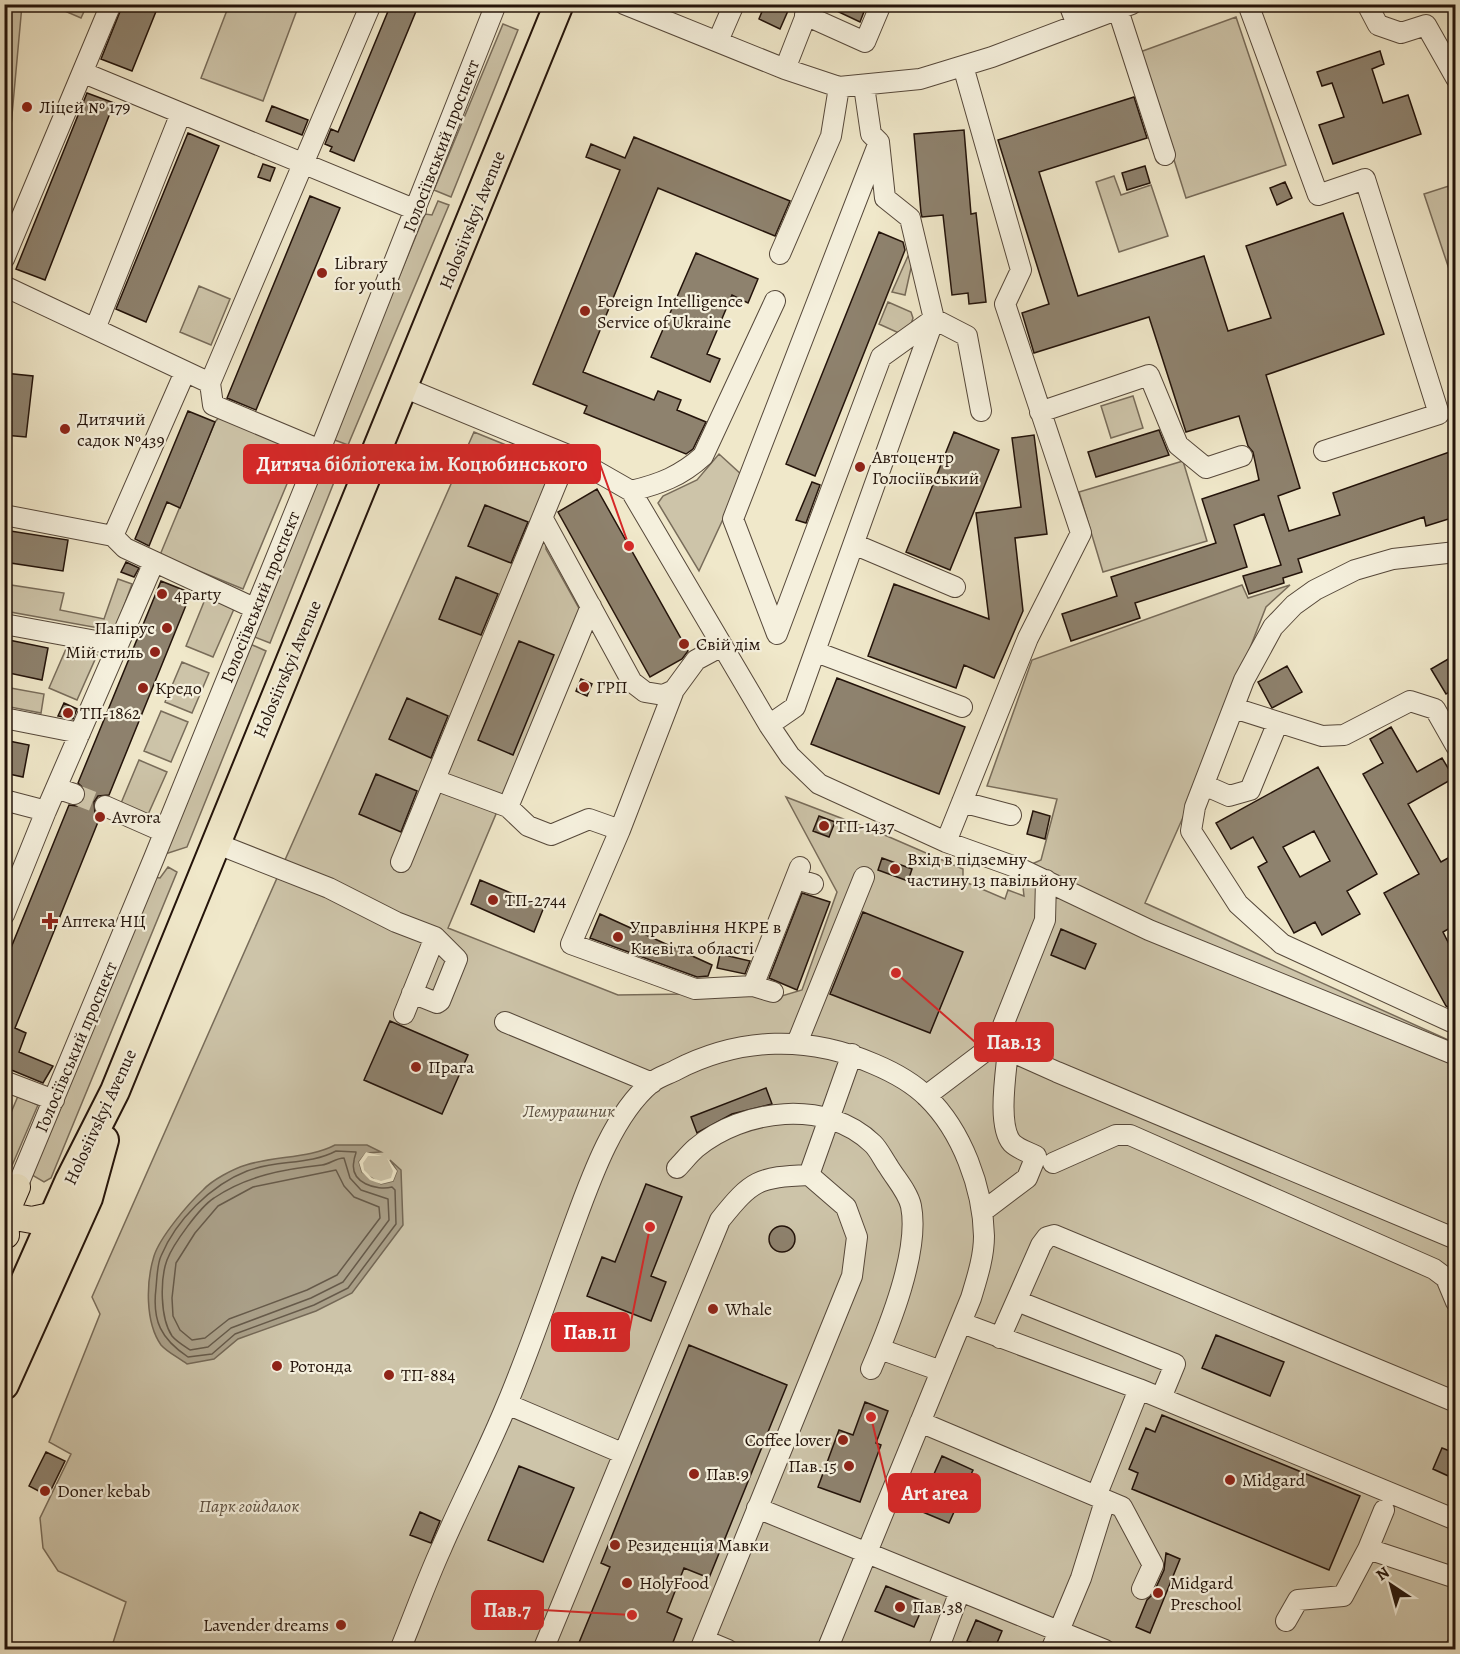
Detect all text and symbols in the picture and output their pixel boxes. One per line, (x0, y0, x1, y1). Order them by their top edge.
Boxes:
street label: Голосіївський проспект (397, 56, 485, 236)
place label: Ліцей № 179 (39, 95, 131, 119)
marker: Ліцей № 179 (20, 100, 34, 114)
street label: Holosiivskyi Avenue (433, 147, 511, 293)
place label: Library for youth (334, 251, 401, 296)
marker: Library for youth (315, 266, 329, 280)
place label: Foreign Intelligence Service of Ukraine (597, 289, 743, 334)
marker: Foreign Intelligence Service of Ukraine (578, 304, 592, 318)
place label: Дитячий садок №439 (77, 407, 165, 452)
marker: Дитячий садок №439 (58, 422, 72, 436)
callout: Дитяча бібліотека ім. Коцюбинського (244, 445, 600, 483)
place label: Автоцентр Голосіївський (871, 445, 979, 490)
text: Дитяча бібліотека ім. Коцюбинського (257, 451, 587, 478)
marker: Автоцентр Голосіївський (853, 460, 867, 474)
street label: Голосіївський проспект (215, 508, 305, 686)
place label: 4party (174, 582, 222, 606)
marker: 4party (155, 587, 169, 601)
street label: Holosiivskyi Avenue (247, 596, 327, 742)
place label: Папірус (94, 616, 155, 640)
marker: Папірус (160, 621, 174, 635)
place label: Свій дім (696, 632, 761, 656)
marker: Свій дім (677, 637, 691, 651)
place label: Мій стиль (66, 640, 143, 664)
marker: Мій стиль (148, 645, 162, 659)
place label: ГРП (596, 675, 628, 699)
place label: Кредо (155, 676, 202, 700)
marker: ГРП (577, 680, 591, 694)
marker: Кредо (136, 681, 150, 695)
place label: ТП-1862 (80, 701, 141, 725)
marker: ТП-1862 (61, 706, 75, 720)
place label: Avrora (111, 805, 162, 829)
marker: Avrora (93, 810, 107, 824)
place label: ТП-1437 (836, 814, 895, 838)
marker: ТП-1437 (817, 819, 831, 833)
place label: Вхід в підземну частину 13 павільйону (907, 847, 1078, 892)
marker: Вхід в підземну частину 13 павільйону (888, 862, 902, 876)
place label: ТП-2744 (505, 888, 566, 912)
marker: ТП-2744 (486, 893, 500, 907)
place label: Аптека НЦ (61, 909, 146, 933)
marker: Аптека НЦ (43, 914, 57, 928)
place label: Управління НКРЕ в Києві та області (630, 915, 781, 960)
marker: Управління НКРЕ в Києві та області (611, 930, 625, 944)
street label: Голосіївський проспект (29, 958, 123, 1136)
callout: Пав.13 (975, 1023, 1053, 1061)
text: Пав.13 (987, 1029, 1041, 1056)
street label: Holosiivskyi Avenue (58, 1045, 142, 1189)
place label: Прага (428, 1055, 475, 1079)
marker: Прага (409, 1060, 423, 1074)
park label: Лемурашник (522, 1099, 615, 1123)
place label: Whale (724, 1297, 772, 1321)
marker: Whale (706, 1302, 720, 1316)
callout: Пав.11 (552, 1313, 629, 1351)
text: Пав.11 (563, 1319, 617, 1346)
place label: Ротонда (289, 1354, 353, 1378)
marker: Ротонда (270, 1359, 284, 1373)
place label: ТП-884 (401, 1363, 456, 1387)
marker: ТП-884 (382, 1368, 396, 1382)
place label: Coffee lover (745, 1428, 831, 1452)
marker: Coffee lover (836, 1433, 850, 1447)
place label: Пав.15 (788, 1454, 837, 1478)
marker: Пав.15 (842, 1459, 856, 1473)
place label: Пав.9 (706, 1462, 749, 1486)
marker: Пав.9 (687, 1467, 701, 1481)
place label: Midgard (1242, 1468, 1306, 1492)
marker: Midgard (1223, 1473, 1237, 1487)
callout: Art area (889, 1474, 980, 1512)
place label: Doner kebab (57, 1479, 150, 1503)
text: Art area (900, 1480, 969, 1507)
marker: Doner kebab (38, 1484, 52, 1498)
park label: Парк гойдалок (199, 1494, 299, 1518)
place label: Резиденція Мавки (627, 1533, 769, 1557)
marker: Резиденція Мавки (608, 1538, 622, 1552)
north arrow (1361, 1555, 1421, 1615)
text: N (1372, 1561, 1394, 1586)
place label: HolyFood (639, 1571, 709, 1595)
place label: Midgard Preschool (1170, 1571, 1242, 1616)
marker: HolyFood (620, 1576, 634, 1590)
marker: Midgard Preschool (1151, 1586, 1165, 1600)
callout: Пав.7 (472, 1591, 543, 1629)
place label: Пав.38 (912, 1595, 963, 1619)
text: Пав.7 (483, 1597, 531, 1624)
marker: Пав.38 (893, 1600, 907, 1614)
place label: Lavender dreams (203, 1613, 329, 1637)
marker: Lavender dreams (334, 1618, 348, 1632)

